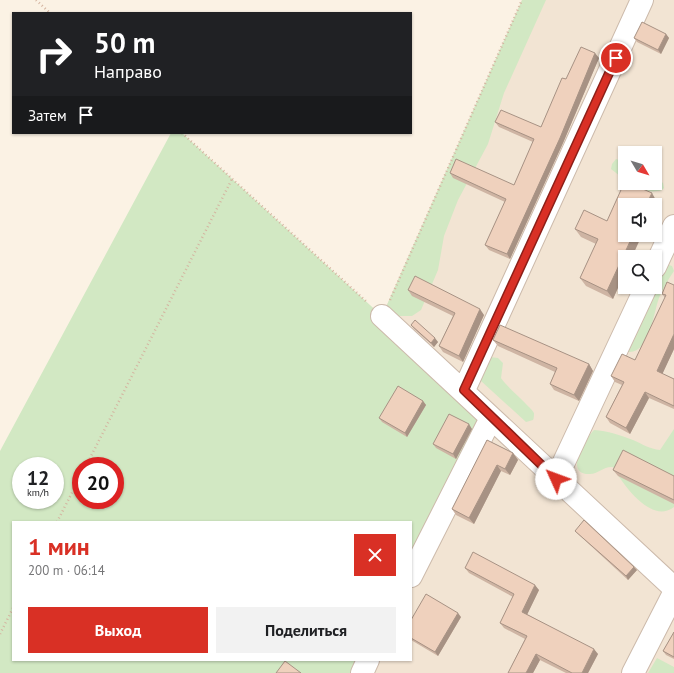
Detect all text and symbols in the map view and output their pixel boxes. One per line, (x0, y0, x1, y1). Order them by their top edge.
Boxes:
text: 50 m (94, 24, 155, 61)
icon: right (28, 28, 80, 80)
pin (599, 41, 633, 75)
icon: arrive (605, 47, 627, 69)
text: Направо (94, 60, 162, 83)
icon: arrive (75, 104, 97, 126)
text: Затем (28, 106, 67, 125)
north arrow (618, 146, 662, 190)
map controls (618, 146, 662, 294)
button: sound (618, 198, 662, 242)
button: search (618, 250, 662, 294)
speed limit sign: 20 (72, 457, 124, 509)
position arrow (535, 458, 577, 500)
text: 12 (27, 465, 49, 491)
text: km/h (27, 486, 49, 499)
text: 1 мин (28, 531, 90, 562)
button: close (354, 534, 396, 576)
text: 200 m · 06:14 (28, 562, 105, 579)
button: Выход (28, 607, 208, 653)
button: Поделиться (216, 607, 396, 653)

